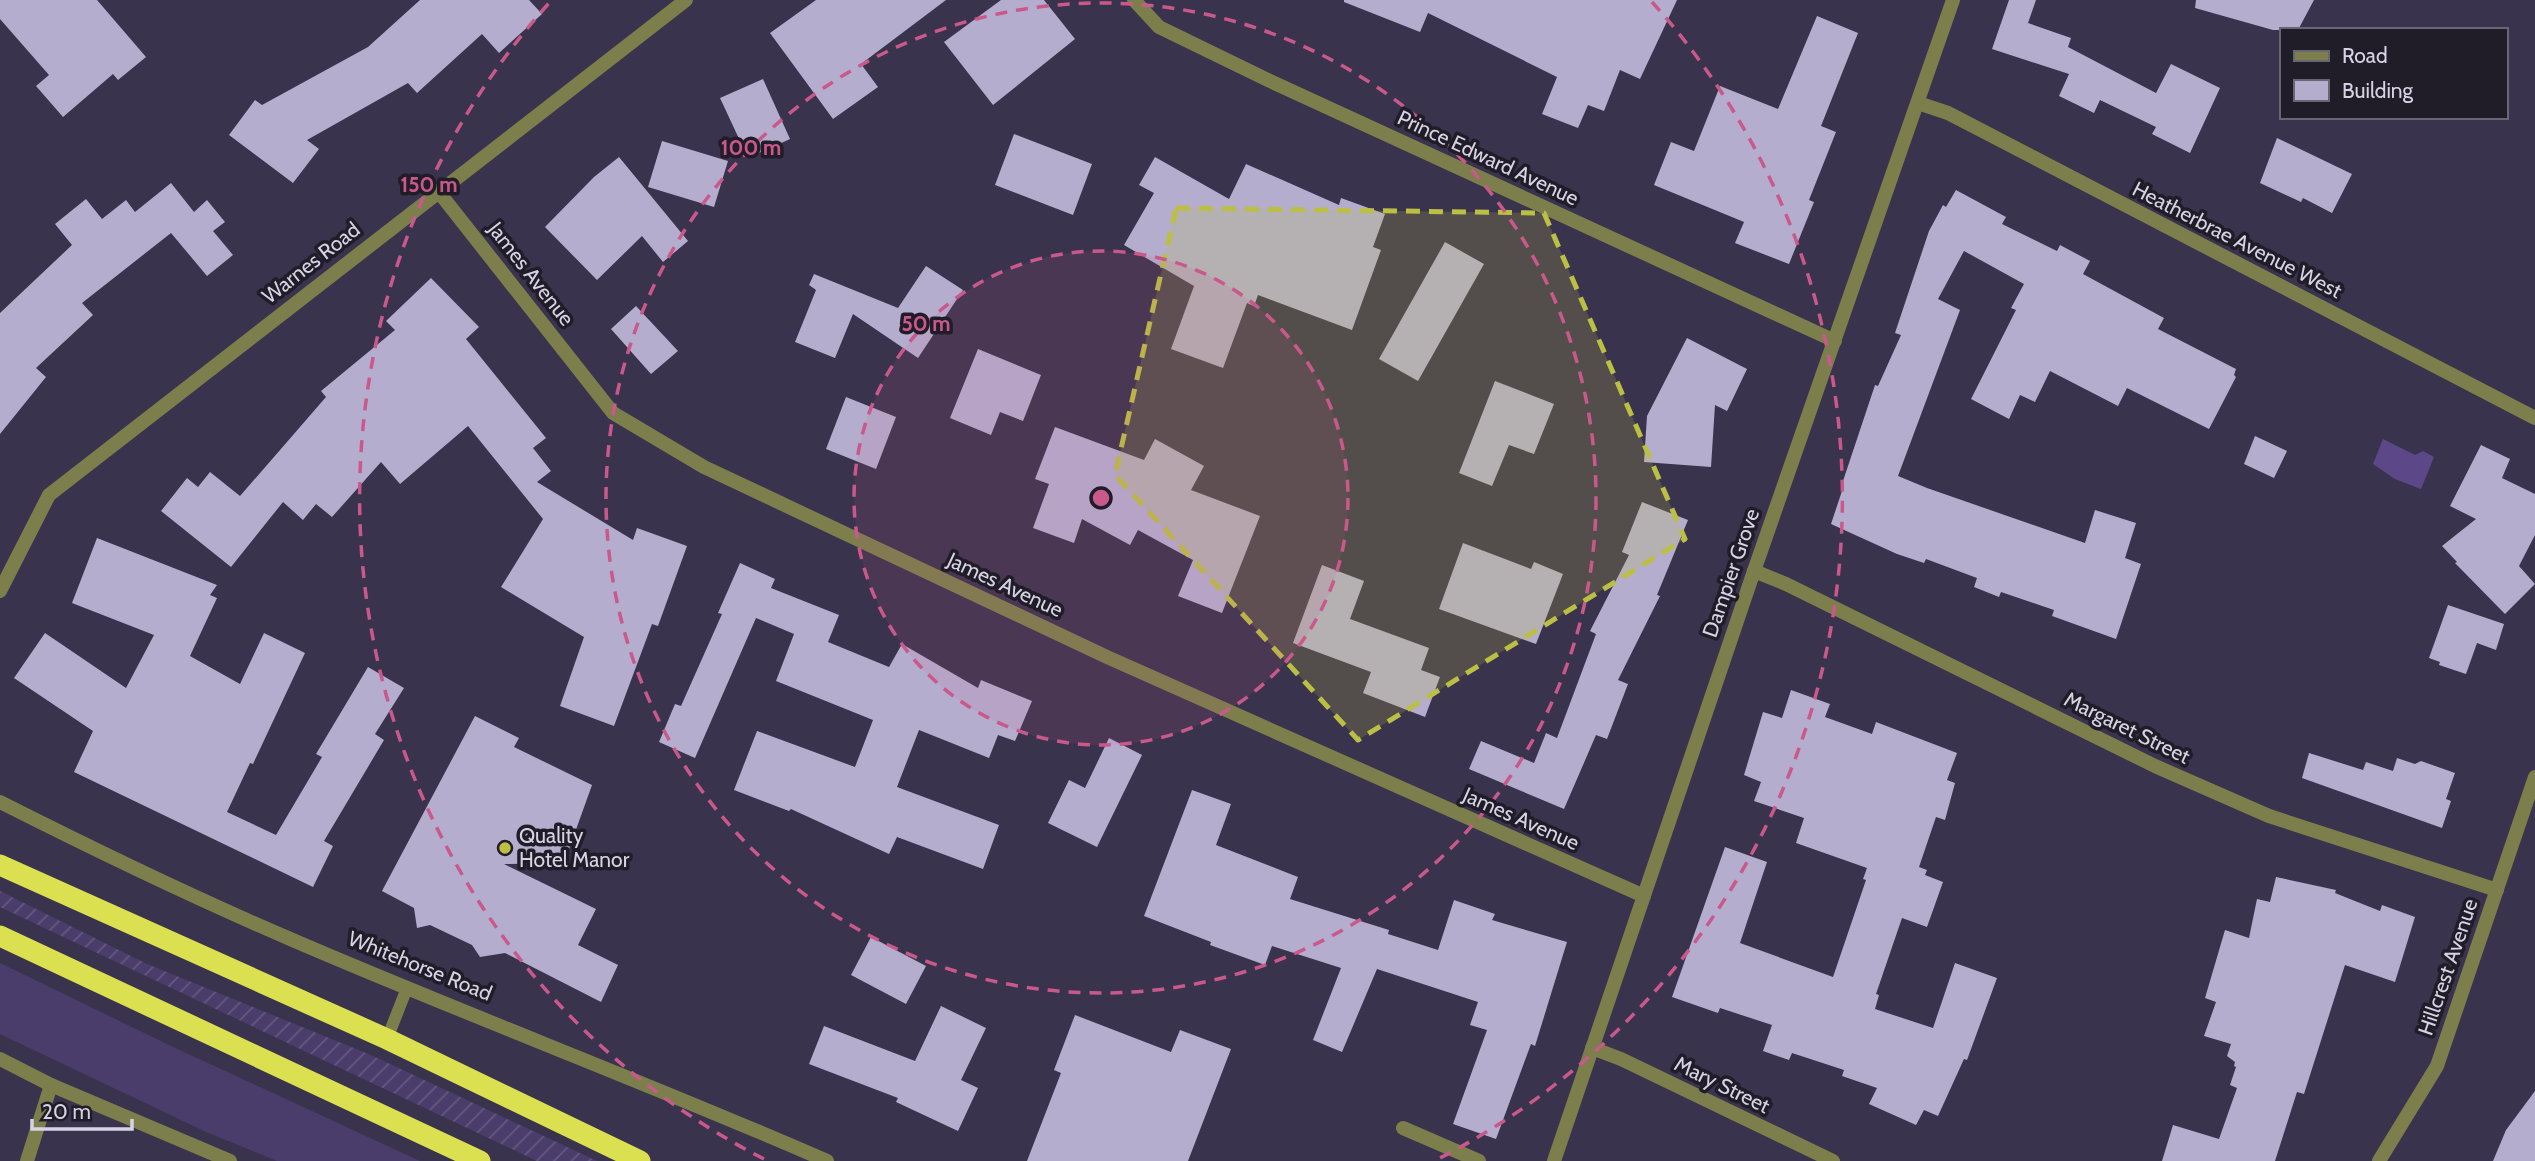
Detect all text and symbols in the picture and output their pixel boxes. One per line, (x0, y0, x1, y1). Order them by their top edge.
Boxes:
legend (2280, 28, 2507, 119)
text: Road (2342, 43, 2388, 68)
text: Building (2342, 78, 2414, 103)
street label: Prince Edward Avenue (1394, 105, 1583, 211)
text: 100 m (721, 135, 781, 160)
text: 150 m (401, 172, 457, 197)
street label: Heatherbrae Avenue West (2128, 176, 2346, 303)
street label: James Avenue (483, 216, 580, 331)
street label: Warnes Road (257, 217, 365, 309)
text: 50 m (901, 311, 951, 336)
centre of rings (1089, 486, 1113, 510)
street label: Dampier Grove (1697, 505, 1764, 640)
street label: James Avenue (943, 547, 1067, 622)
street label: Margaret Street (2060, 686, 2194, 769)
street label: James Avenue (1458, 781, 1583, 855)
place label: Quality Hotel Manor (519, 823, 630, 872)
marker: Quality Hotel Manor (497, 840, 513, 856)
street label: Hillcrest Avenue (2412, 895, 2483, 1038)
street label: Whitehorse Road (345, 925, 496, 1006)
street label: Mary Street (1670, 1051, 1774, 1118)
scale bar (32, 1088, 131, 1132)
text: 20 m (42, 1099, 91, 1124)

